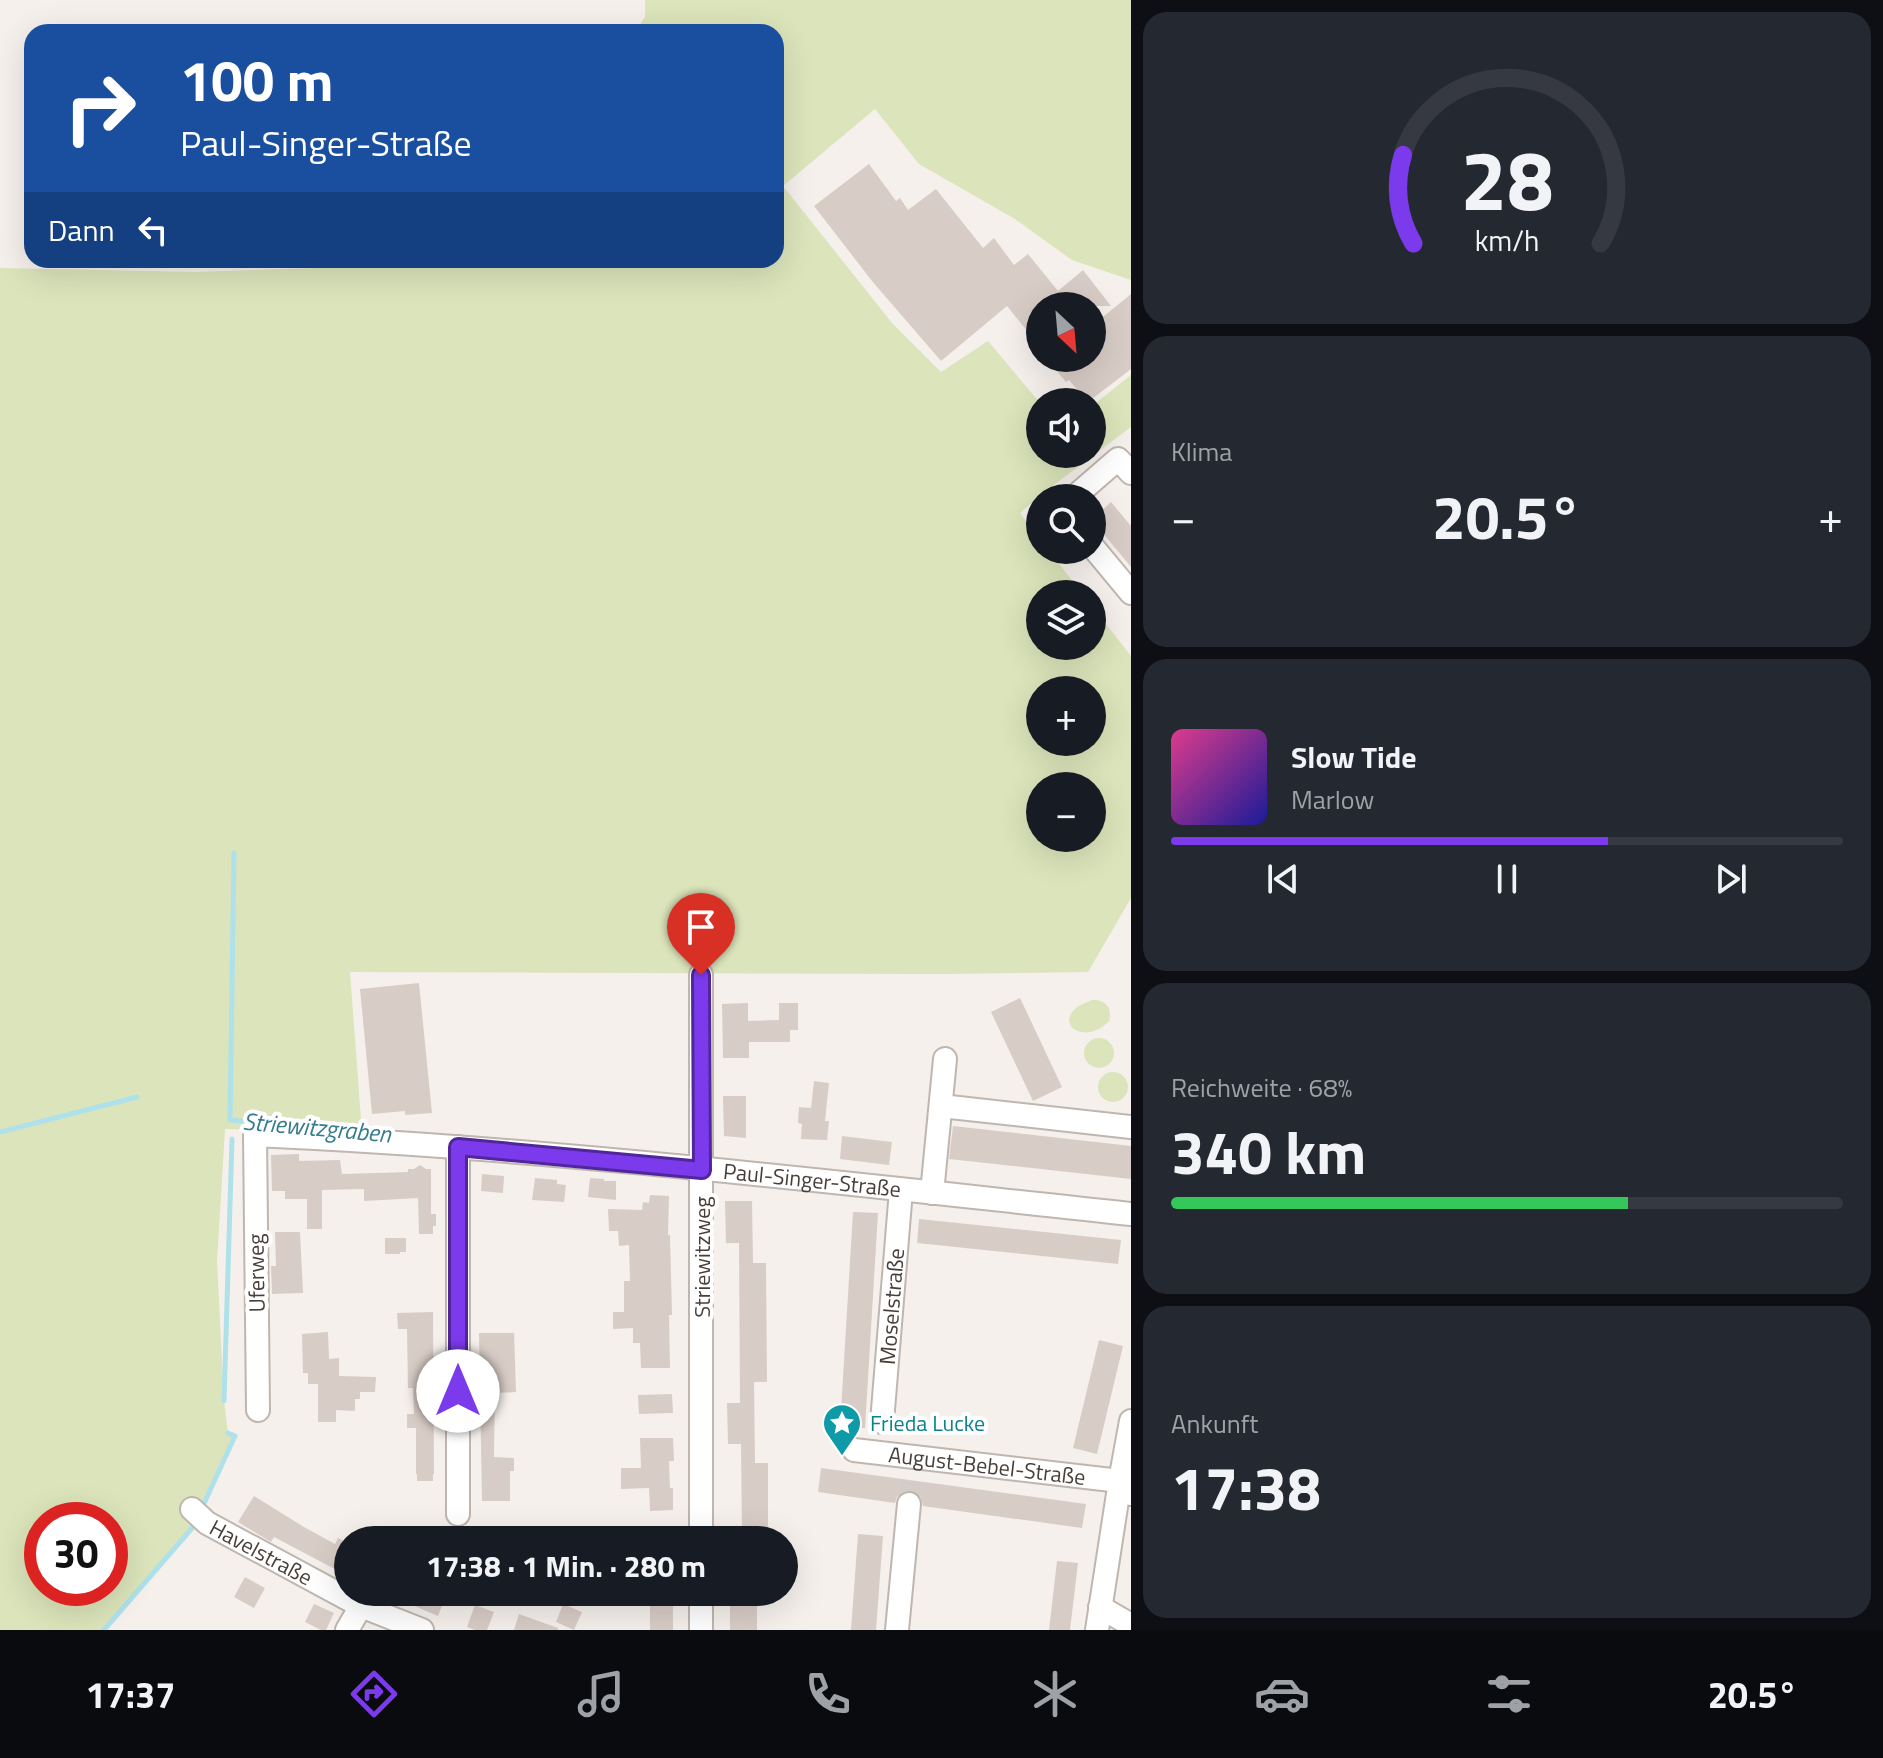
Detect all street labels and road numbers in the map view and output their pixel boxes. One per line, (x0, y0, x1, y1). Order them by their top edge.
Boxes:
street label: Paul-Singer-Straße (722, 1154, 903, 1206)
street label: Striewitzweg (685, 1196, 719, 1318)
street label: Uferweg (238, 1233, 274, 1313)
street label: Moselstraße (870, 1247, 913, 1366)
street label: August-Bebel-Straße (887, 1437, 1088, 1494)
street label: Havelstraße (203, 1510, 319, 1594)

